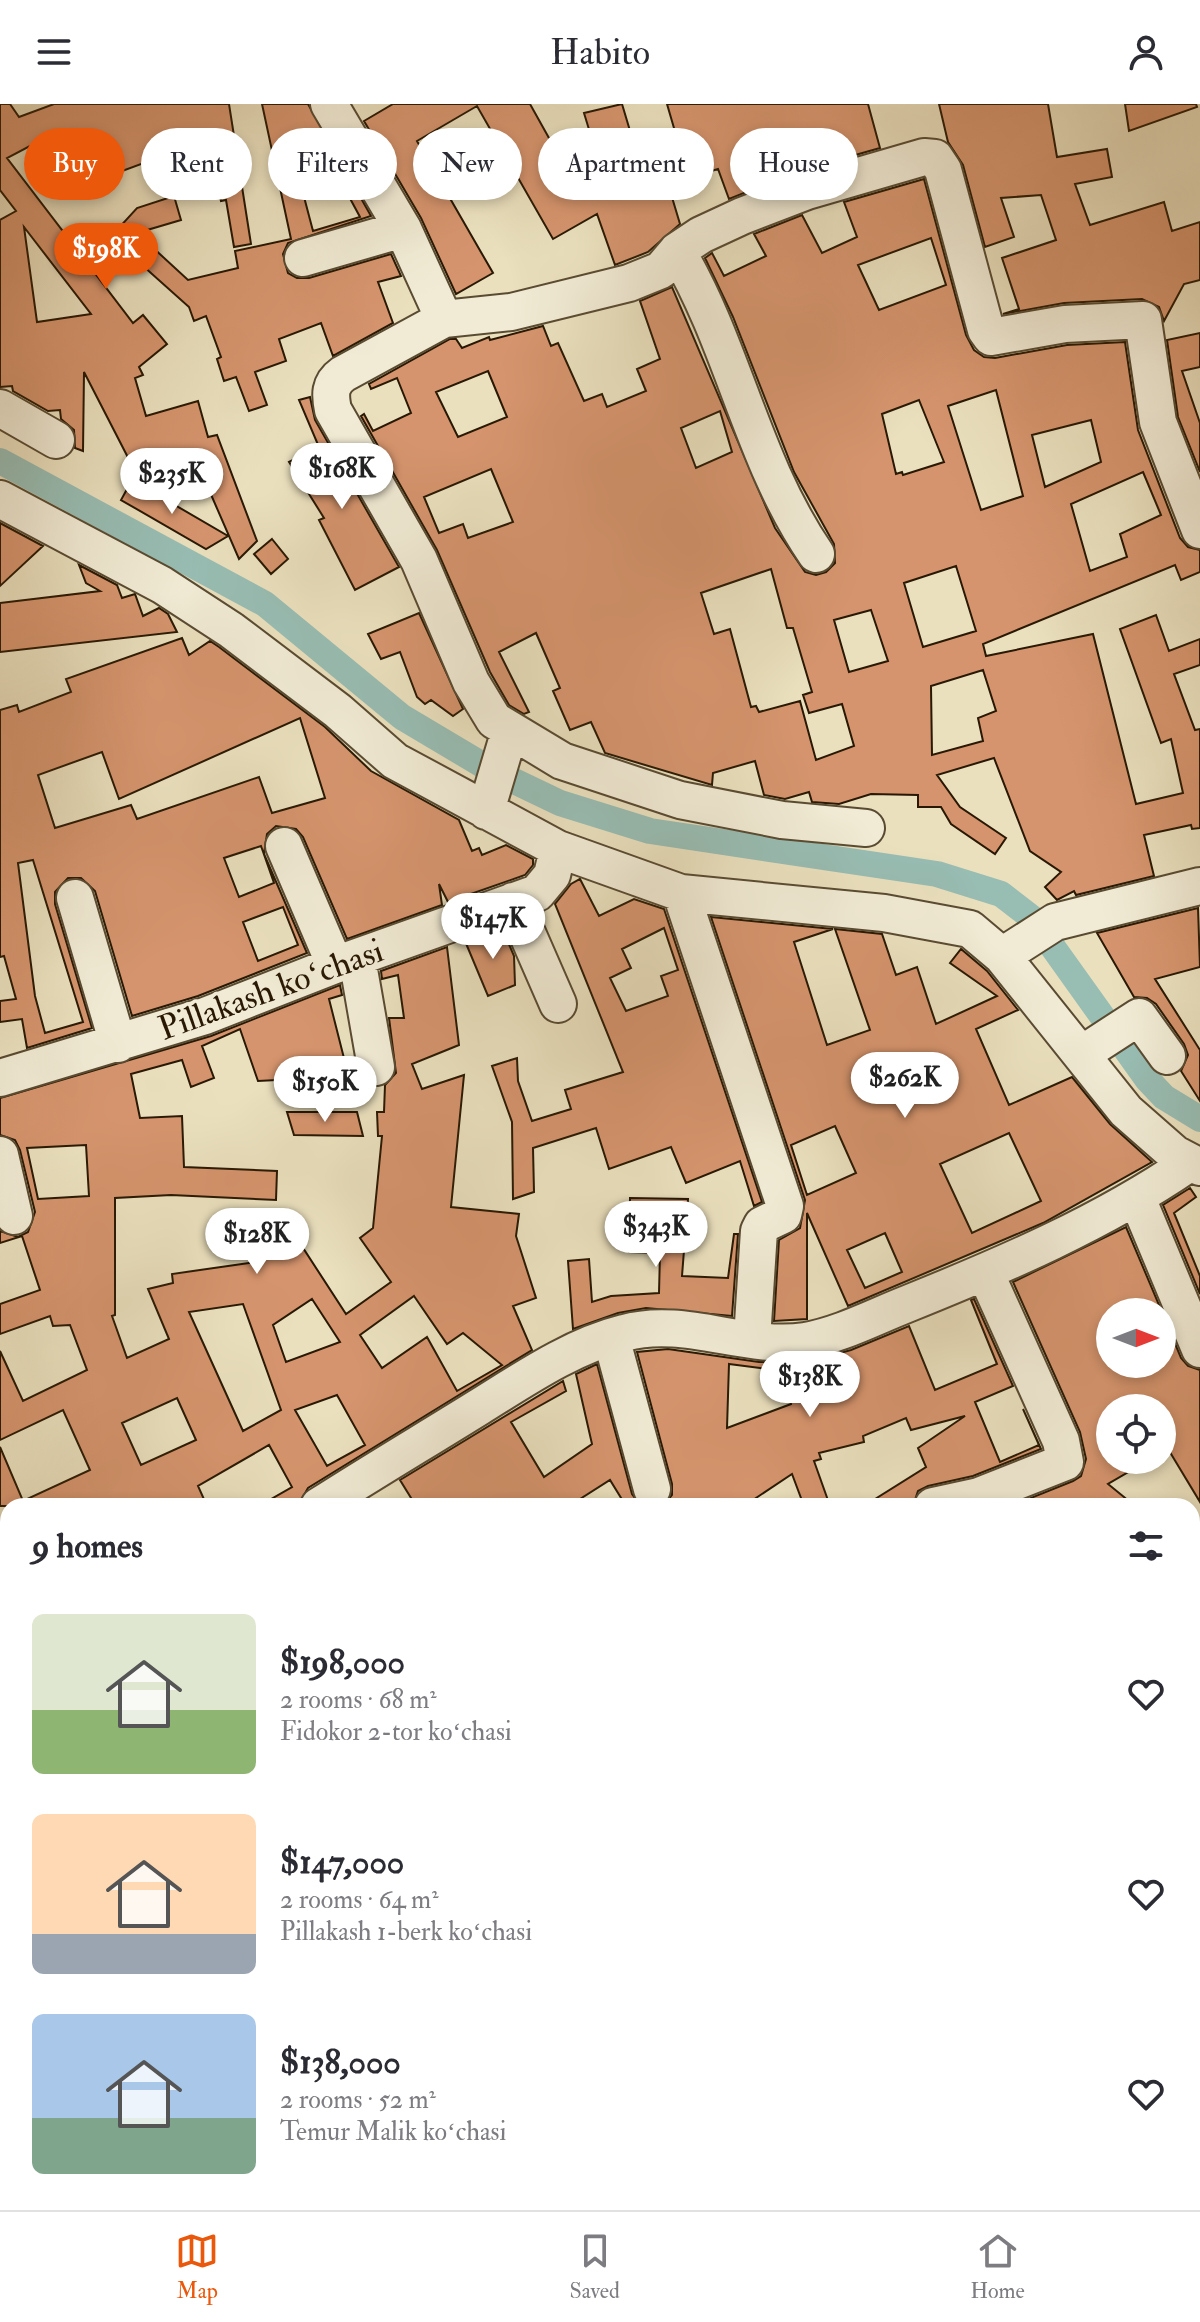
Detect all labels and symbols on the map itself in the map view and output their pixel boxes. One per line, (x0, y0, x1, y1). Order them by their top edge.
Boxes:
pin: $198K (50, 223, 162, 291)
pin: $168K (286, 443, 398, 511)
pin: $235K (116, 448, 228, 516)
pin: $147K (437, 893, 549, 961)
street label: Pillakash koʻchasi (153, 929, 389, 1051)
pin: $262K (849, 1052, 961, 1120)
pin: $150K (269, 1056, 381, 1124)
pin: $343K (600, 1201, 712, 1269)
pin: $128K (201, 1208, 313, 1276)
north arrow (1096, 1298, 1176, 1378)
pin: $138K (754, 1351, 866, 1419)

